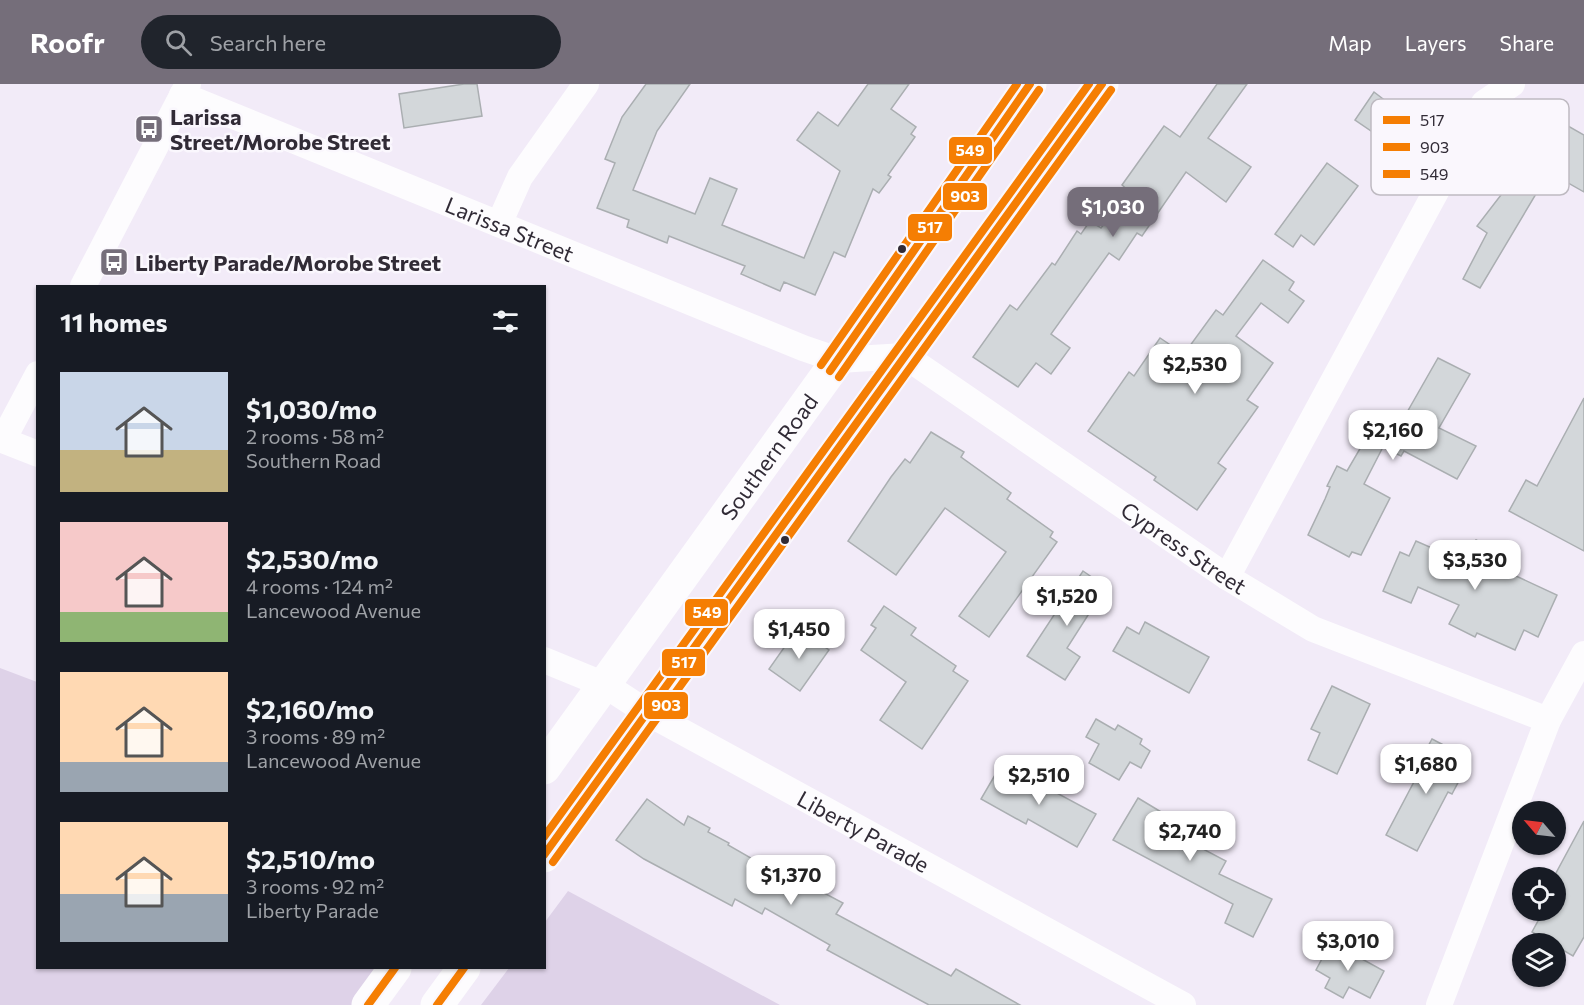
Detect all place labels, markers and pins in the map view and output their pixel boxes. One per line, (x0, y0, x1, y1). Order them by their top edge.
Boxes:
place label: Larissa Street/Morobe Street (170, 103, 390, 155)
bus stop icon: Larissa Street/Morobe Street (133, 113, 165, 145)
pin: $1,030 (1064, 187, 1162, 238)
unlabelled marker (896, 243, 908, 255)
bus stop icon: Liberty Parade/Morobe Street (98, 246, 130, 278)
place label: Liberty Parade/Morobe Street (135, 249, 441, 276)
pin: $2,530 (1146, 344, 1244, 395)
pin: $2,160 (1344, 410, 1442, 461)
unlabelled marker (779, 534, 791, 546)
pin: $3,530 (1426, 540, 1524, 591)
pin: $1,520 (1018, 576, 1116, 627)
pin: $1,450 (750, 609, 848, 660)
pin: $1,680 (1377, 744, 1475, 795)
pin: $2,510 (990, 755, 1088, 806)
pin: $2,740 (1141, 811, 1239, 862)
pin: $1,370 (742, 855, 840, 906)
pin: $3,010 (1299, 921, 1397, 972)

